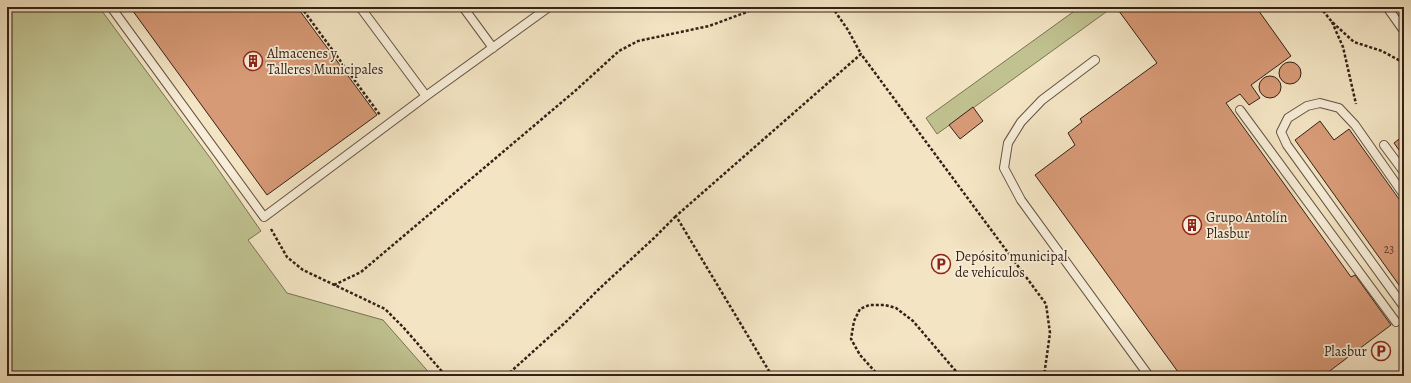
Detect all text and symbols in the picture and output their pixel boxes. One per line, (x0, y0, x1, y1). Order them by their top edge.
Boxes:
place label: Almacenes y Talleres Municipales (266, 44, 383, 79)
building icon: Almacenes y Talleres Municipales (242, 50, 264, 72)
place label: Grupo Antolín Plasbur (1206, 208, 1288, 243)
building icon: Grupo Antolín Plasbur (1181, 214, 1203, 236)
house number: 23 (1384, 241, 1394, 257)
place label: Depósito municipal de vehículos (955, 247, 1068, 282)
parking icon: Depósito municipal de vehículos (930, 253, 952, 275)
parking icon: Plasbur (1370, 340, 1392, 362)
place label: Plasbur (1324, 342, 1368, 361)

